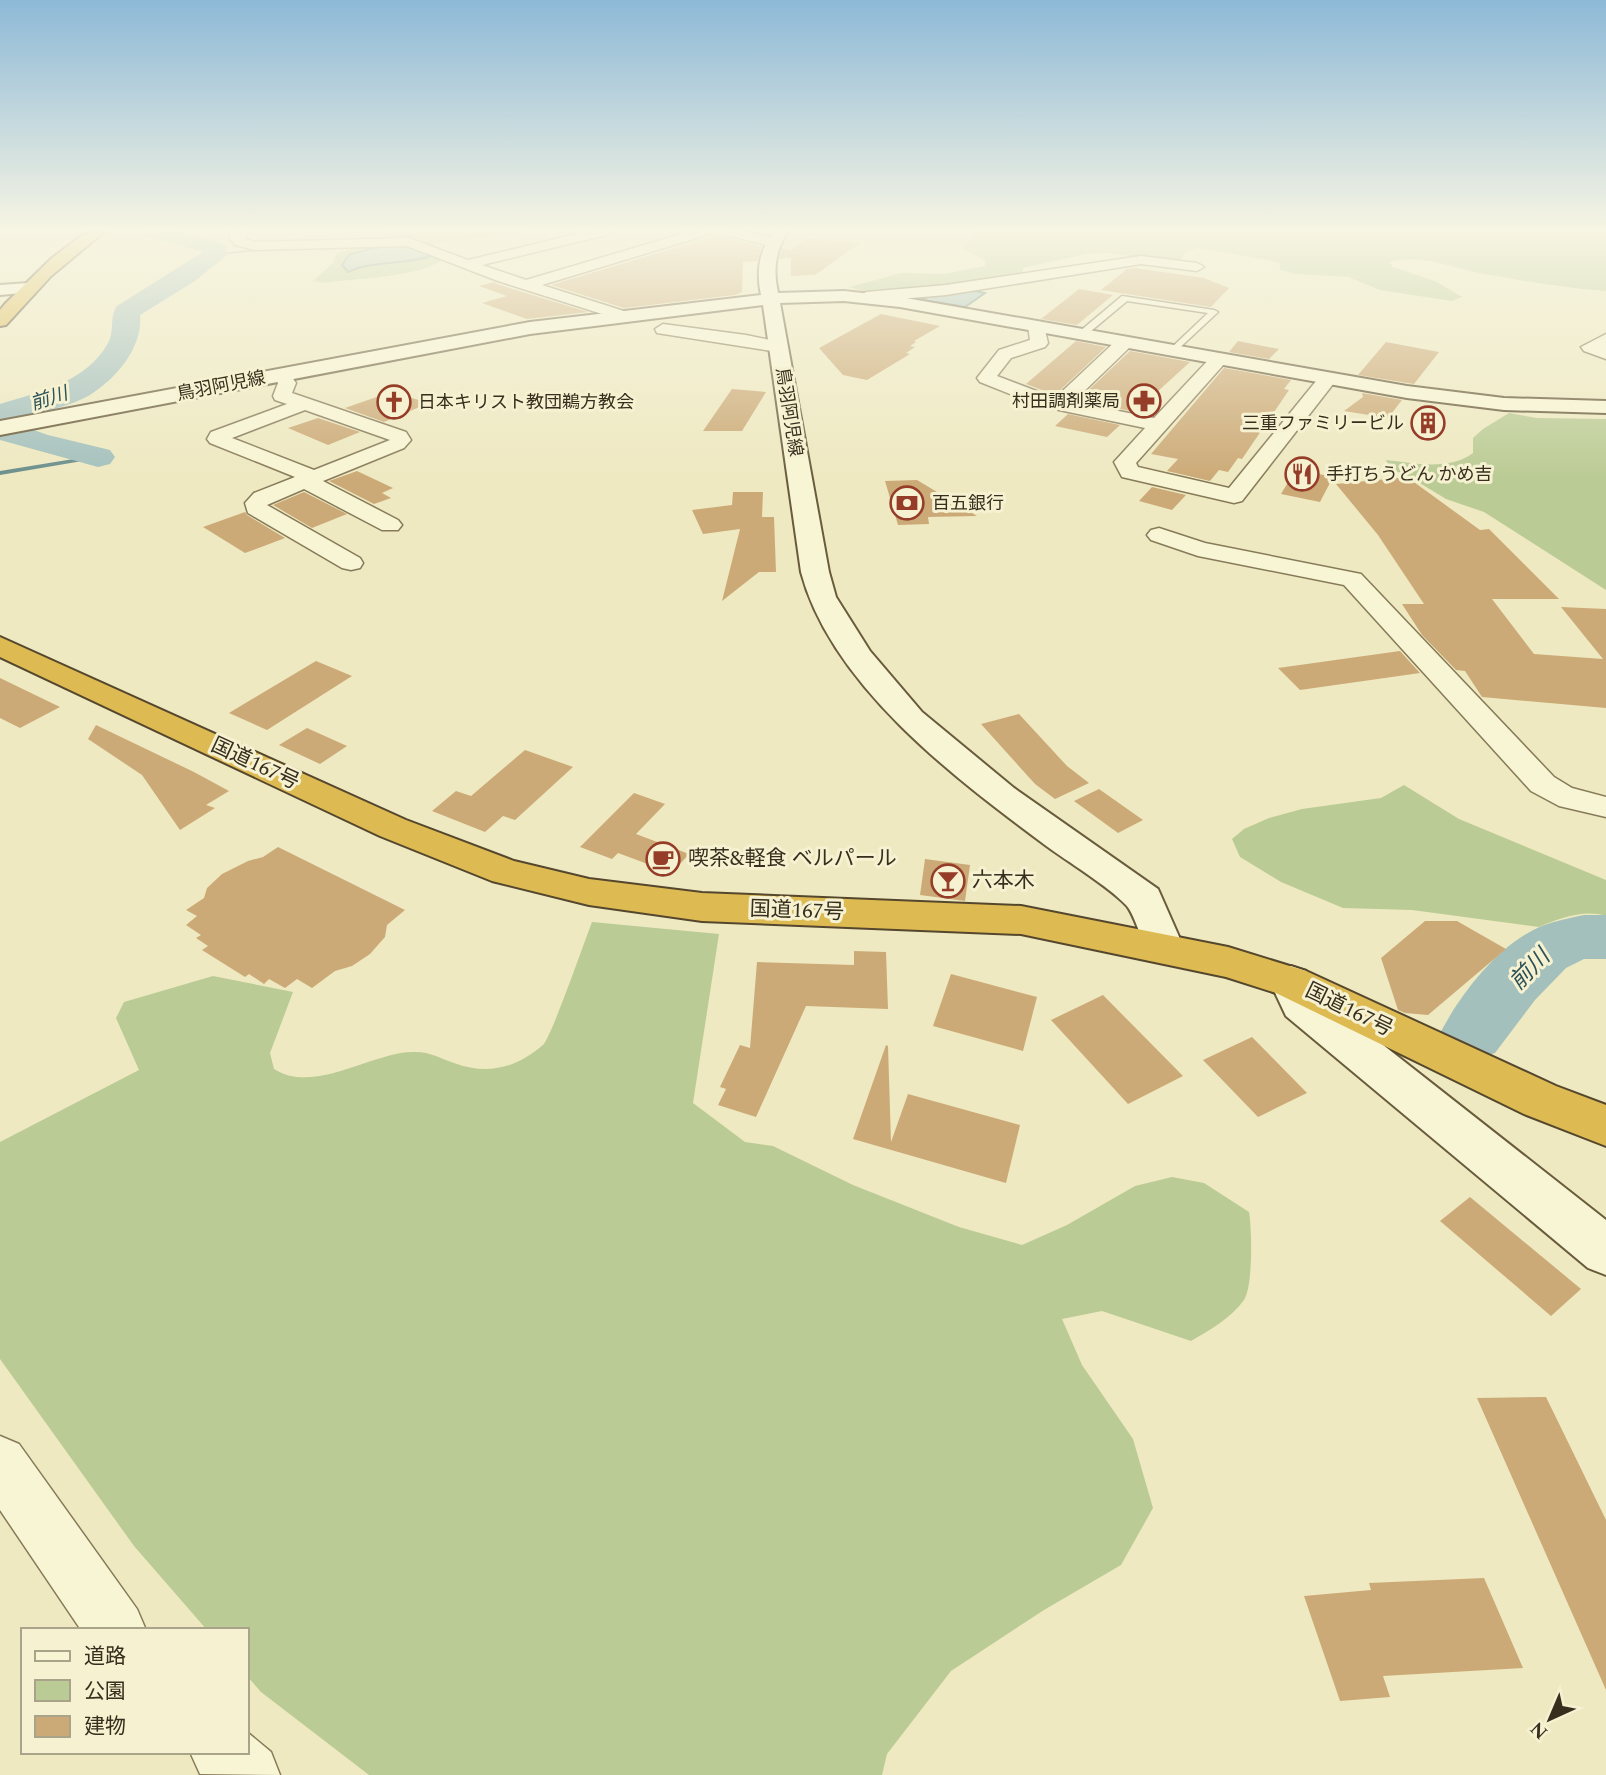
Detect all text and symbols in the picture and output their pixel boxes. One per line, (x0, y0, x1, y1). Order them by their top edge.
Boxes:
street label: 鳥羽阿児線 (174, 364, 268, 408)
street label: 鳥羽阿児線 (769, 365, 809, 459)
water label: 前川 (26, 379, 73, 419)
pharmacy icon: 村田調剤薬局 (1125, 382, 1163, 420)
church icon: 日本キリスト教団鵜方教会 (375, 383, 413, 421)
place label: 村田調剤薬局 (1012, 388, 1120, 415)
place label: 日本キリスト教団鵜方教会 (418, 389, 634, 416)
building icon: 三重ファミリービル (1409, 404, 1447, 442)
place label: 三重ファミリービル (1242, 410, 1404, 437)
restaurant icon: 手打ちうどん かめ吉 (1283, 455, 1321, 493)
place label: 手打ちうどん かめ吉 (1326, 461, 1493, 488)
bank icon: 百五銀行 (888, 484, 926, 522)
place label: 百五銀行 (932, 490, 1004, 517)
street label: 国道167号 (205, 730, 305, 798)
cafe icon: 喫茶&軽食 ベルパール (644, 840, 682, 878)
place label: 喫茶&軽食 ベルパール (688, 843, 897, 875)
bar icon: 六本木 (929, 862, 967, 900)
place label: 六本木 (972, 865, 1035, 897)
street label: 国道167号 (749, 893, 845, 929)
water label: 前川 (1501, 939, 1561, 999)
street label: 国道167号 (1300, 975, 1398, 1045)
legend (21, 1628, 248, 1754)
text: 道路 (84, 1641, 126, 1673)
text: 公園 (84, 1676, 126, 1708)
north arrow (1515, 1684, 1585, 1754)
text: 建物 (84, 1711, 126, 1743)
text: N (1524, 1714, 1555, 1746)

